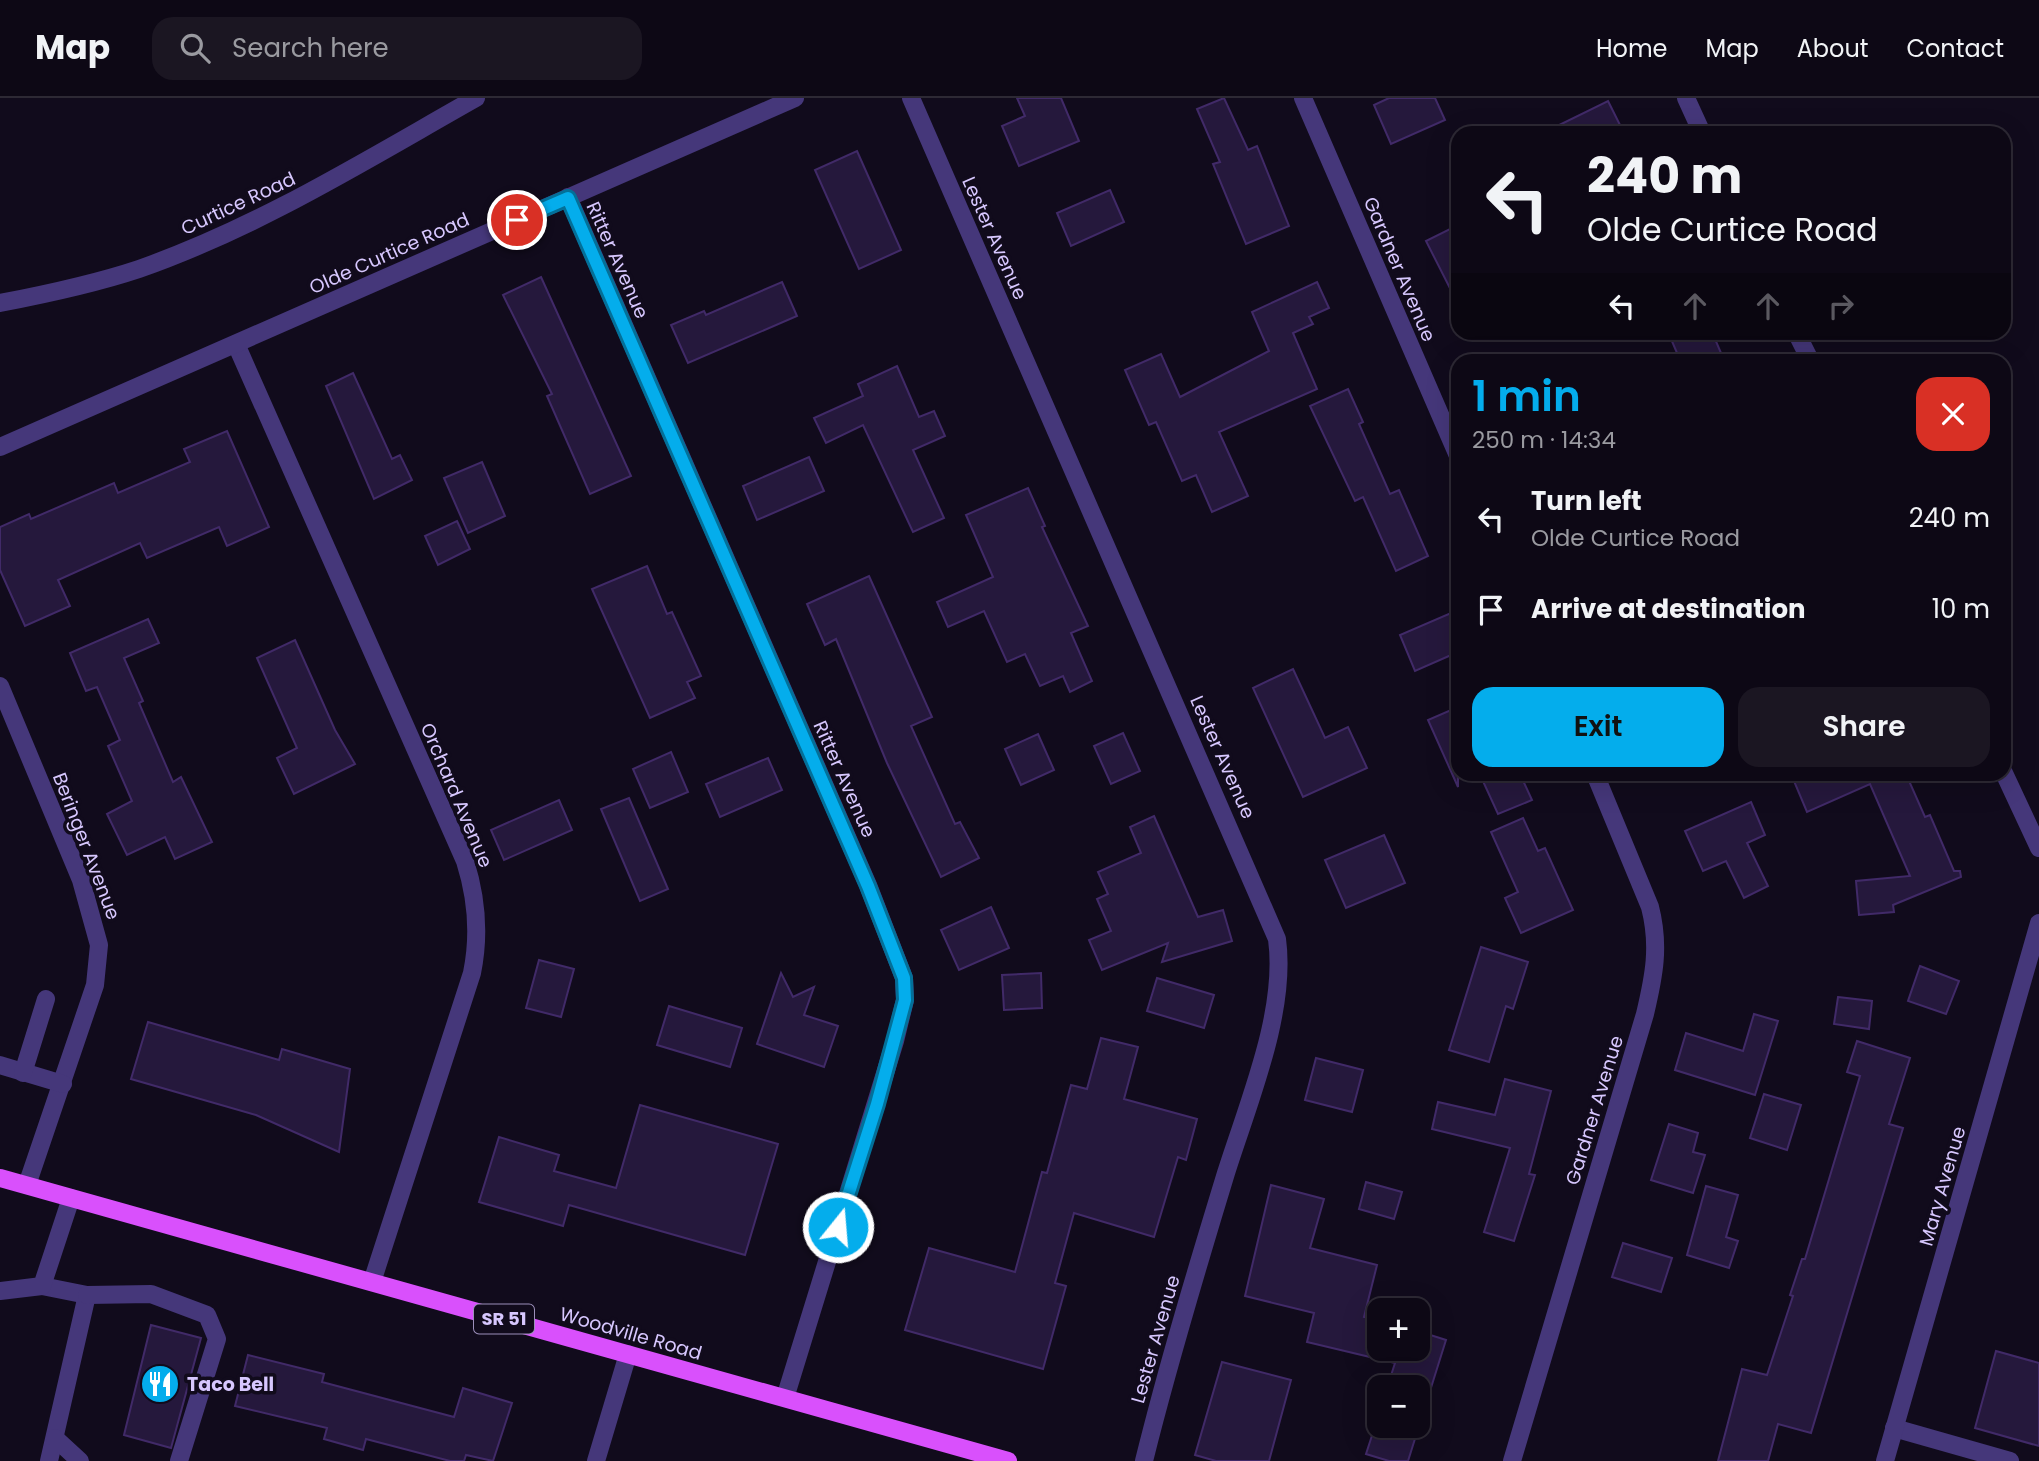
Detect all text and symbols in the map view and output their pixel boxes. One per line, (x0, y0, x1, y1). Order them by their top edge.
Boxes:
search box (152, 17, 642, 80)
text: Map (35, 24, 110, 71)
icon: search (176, 29, 214, 67)
text: Search here (232, 30, 389, 66)
text: Home (1596, 32, 1668, 65)
text: Map (1706, 32, 1759, 65)
text: About (1797, 32, 1868, 65)
text: Contact (1906, 32, 2004, 65)
text: 240 m (1587, 142, 1742, 210)
icon: left (1472, 154, 1563, 245)
street label: Curtice Road (177, 165, 300, 242)
street label: Lester Avenue (955, 172, 1034, 304)
pin (487, 190, 547, 250)
street label: Gardner Avenue (1357, 193, 1442, 346)
street label: Ritter Avenue (580, 197, 655, 323)
icon: arrive (498, 201, 536, 239)
street label: Olde Curtice Road (305, 206, 474, 301)
text: Olde Curtice Road (1587, 207, 1878, 252)
icon: left (1603, 287, 1641, 325)
icon: ahead (1676, 287, 1714, 325)
icon: ahead (1749, 287, 1787, 325)
icon: right (1822, 287, 1860, 325)
text: 1 min (1472, 367, 1581, 426)
button: close (1916, 377, 1990, 451)
text: 250 m · 14:34 (1472, 424, 1616, 456)
text: Turn left (1531, 483, 1642, 519)
icon: left (1472, 500, 1510, 538)
text: 240 m (1909, 500, 1990, 536)
text: Olde Curtice Road (1531, 522, 1740, 554)
icon: arrive (1472, 591, 1510, 629)
text: Arrive at destination (1531, 591, 1806, 627)
text: 10 m (1932, 591, 1990, 627)
button: Exit (1472, 687, 1724, 767)
button: Share (1738, 687, 1990, 767)
street label: Lester Avenue (1183, 691, 1262, 823)
street label: Ritter Avenue (807, 716, 882, 842)
street label: Orchard Avenue (414, 719, 499, 872)
street label: Beringer Avenue (46, 769, 127, 924)
street label: Gardner Avenue (1559, 1032, 1630, 1188)
street label: Mary Avenue (1912, 1123, 1972, 1249)
position arrow (801, 1190, 875, 1264)
street label: Lester Avenue (1124, 1272, 1187, 1406)
map controls (1367, 1298, 1430, 1438)
button: + (1367, 1298, 1430, 1361)
street label: Woodville Road (557, 1300, 705, 1367)
road number: SR 51 (474, 1304, 534, 1334)
restaurant icon: Taco Bell (139, 1363, 181, 1405)
place label: Taco Bell (187, 1371, 274, 1398)
button: − (1367, 1375, 1430, 1438)

